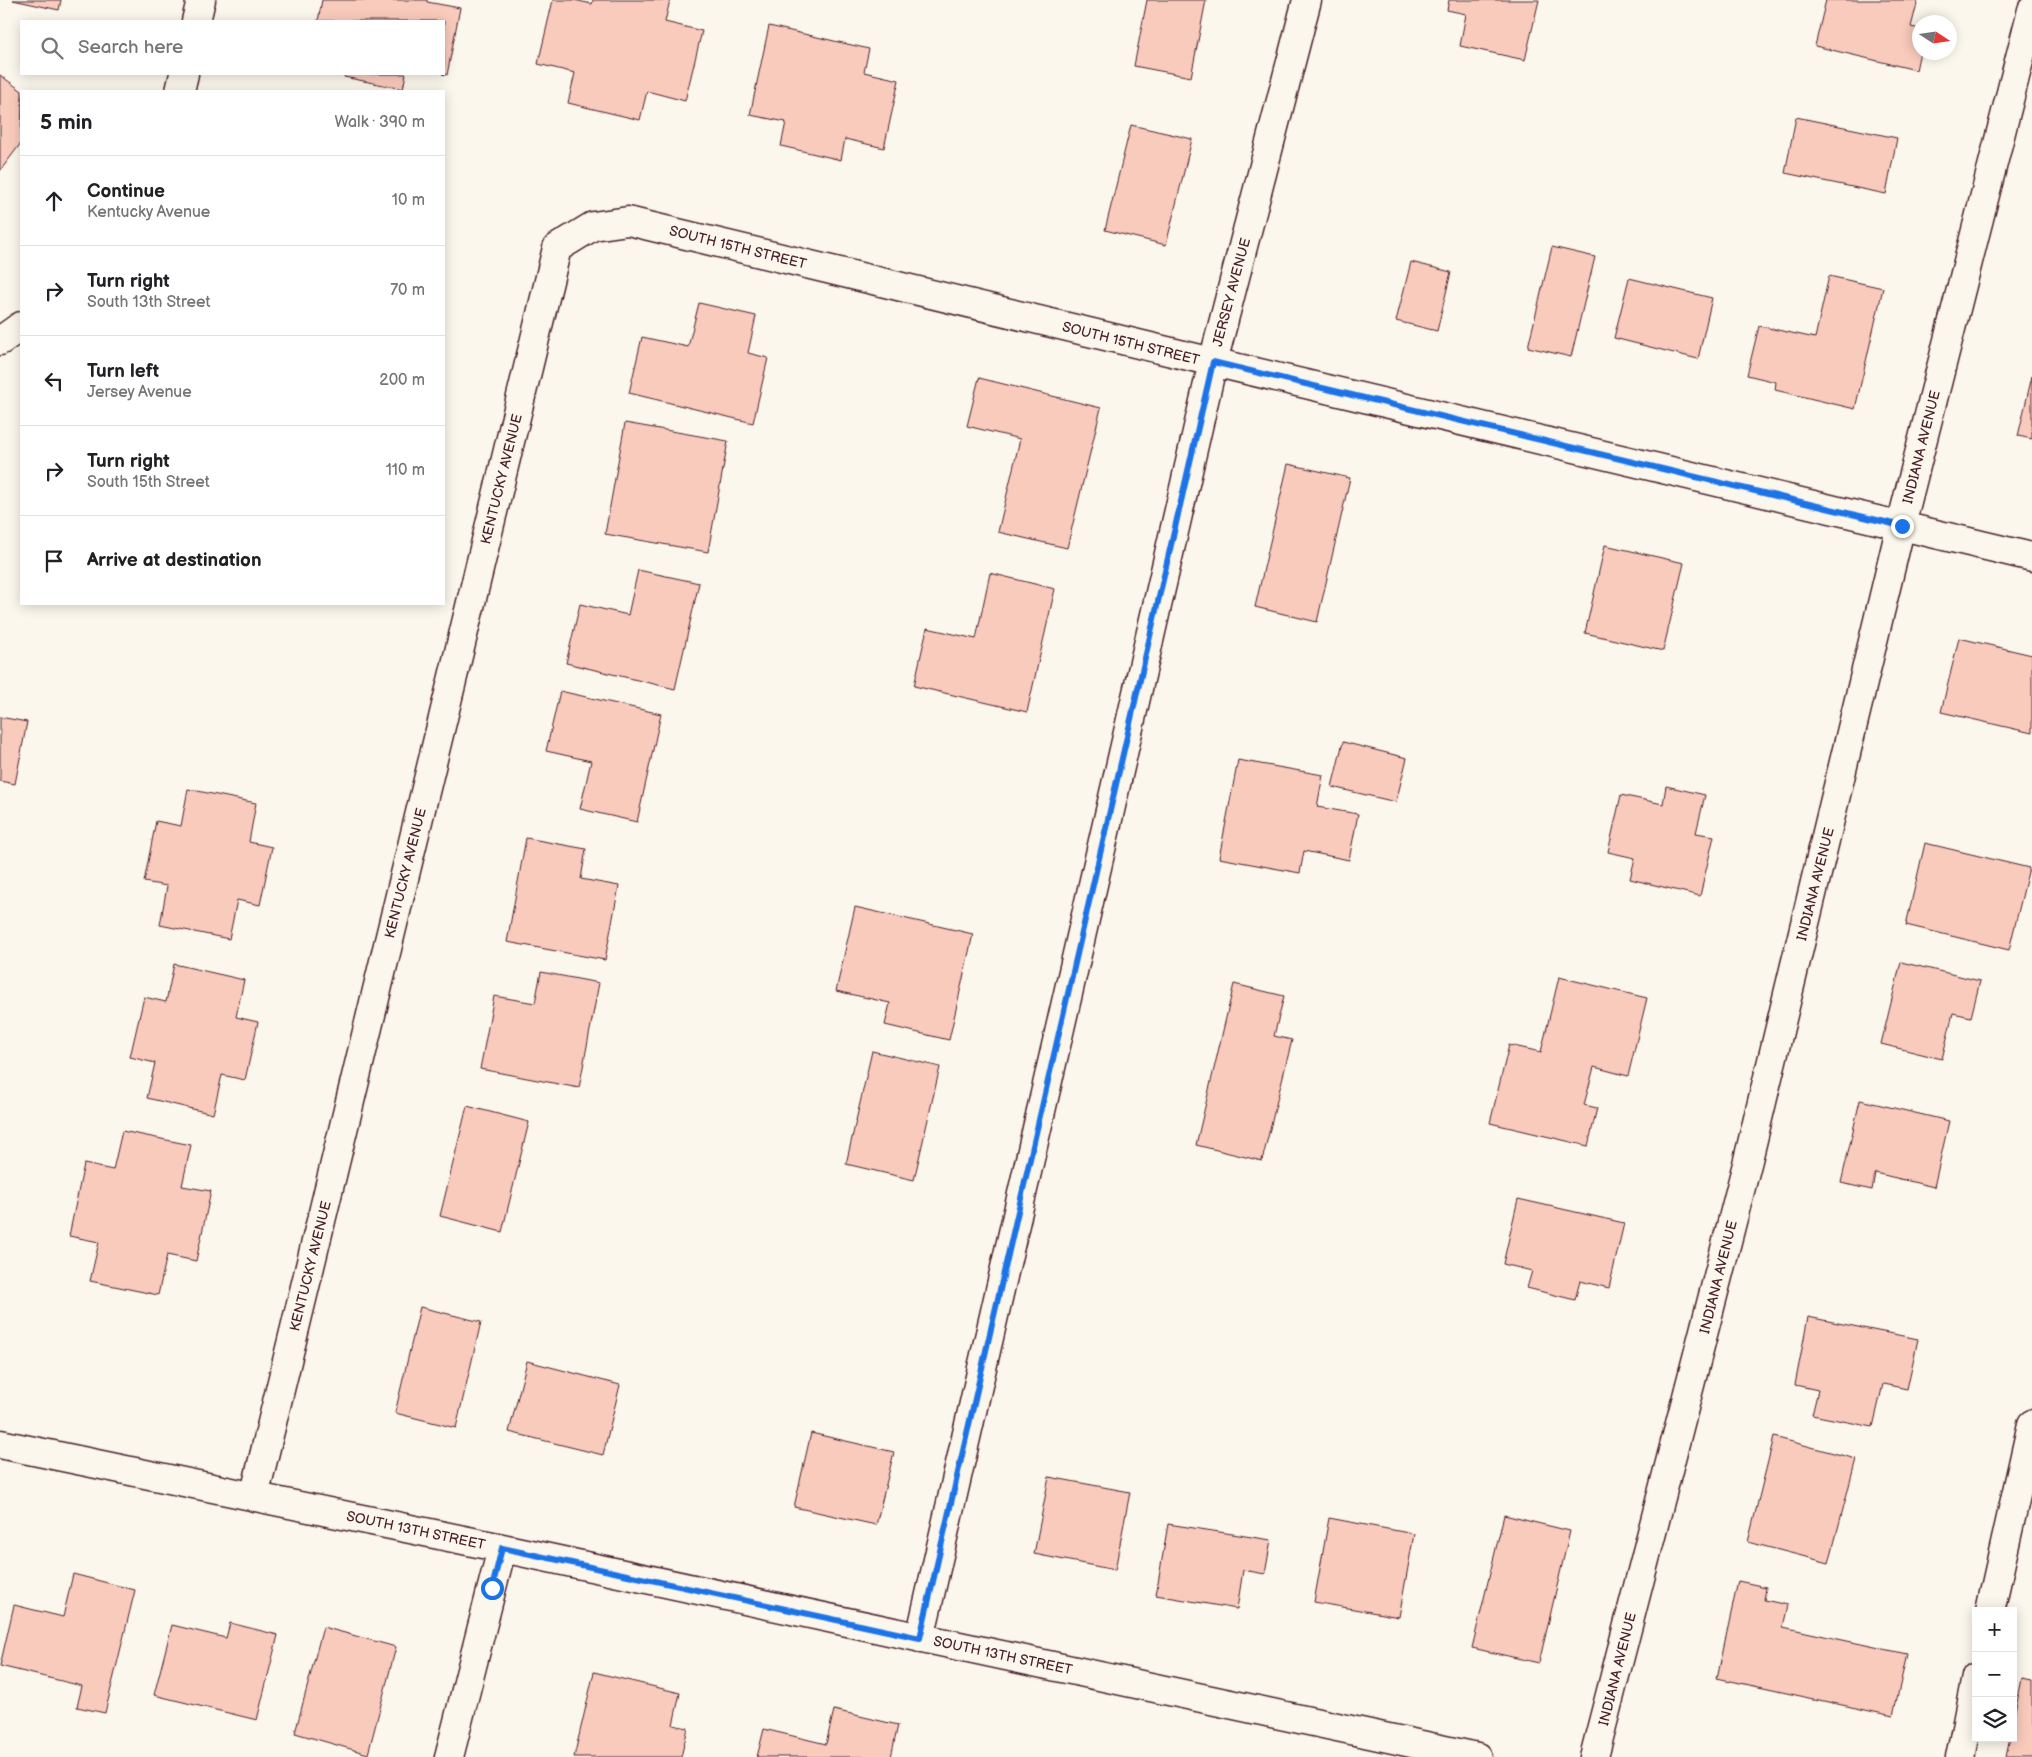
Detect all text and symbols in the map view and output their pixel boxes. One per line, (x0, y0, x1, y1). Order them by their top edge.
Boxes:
north arrow (1912, 15, 1957, 60)
search box (20, 20, 445, 75)
icon: search (38, 34, 66, 62)
text: Search here (78, 36, 183, 59)
text: 5 min (40, 110, 93, 135)
text: Walk · 390 m (334, 113, 425, 132)
text: Continue (87, 180, 165, 203)
icon: ahead (40, 187, 68, 215)
text: 10 m (392, 191, 425, 210)
text: Kentucky Avenue (87, 203, 210, 222)
street label: SOUTH 15TH STREET (667, 222, 809, 273)
street label: JERSEY AVENUE (1209, 236, 1254, 348)
text: Turn right (87, 270, 170, 293)
icon: right (40, 277, 68, 305)
text: 70 m (390, 281, 425, 300)
text: South 13th Street (87, 293, 210, 312)
street label: SOUTH 15TH STREET (1060, 318, 1202, 369)
text: Turn left (87, 360, 159, 383)
icon: left (40, 367, 68, 395)
text: 200 m (379, 371, 425, 390)
text: Jersey Avenue (87, 383, 192, 402)
street label: INDIANA AVENUE (1899, 389, 1944, 505)
street label: KENTUCKY AVENUE (477, 412, 526, 546)
text: Turn right (87, 450, 170, 473)
icon: right (40, 457, 68, 485)
text: 110 m (386, 461, 425, 480)
text: South 15th Street (87, 473, 210, 492)
route end (1891, 515, 1914, 538)
icon: arrive (40, 547, 68, 575)
text: Arrive at destination (87, 549, 262, 572)
street label: KENTUCKY AVENUE (381, 806, 430, 940)
street label: INDIANA AVENUE (1793, 826, 1838, 942)
street label: KENTUCKY AVENUE (286, 1199, 335, 1333)
street label: INDIANA AVENUE (1696, 1219, 1741, 1335)
street label: SOUTH 13TH STREET (345, 1507, 487, 1554)
route start (481, 1577, 504, 1600)
map controls (1972, 1607, 2017, 1742)
button: + (1972, 1607, 2017, 1652)
street label: INDIANA AVENUE (1595, 1611, 1640, 1727)
street label: SOUTH 13TH STREET (932, 1632, 1074, 1679)
button: − (1972, 1652, 2017, 1697)
button: layers (1972, 1697, 2017, 1742)

